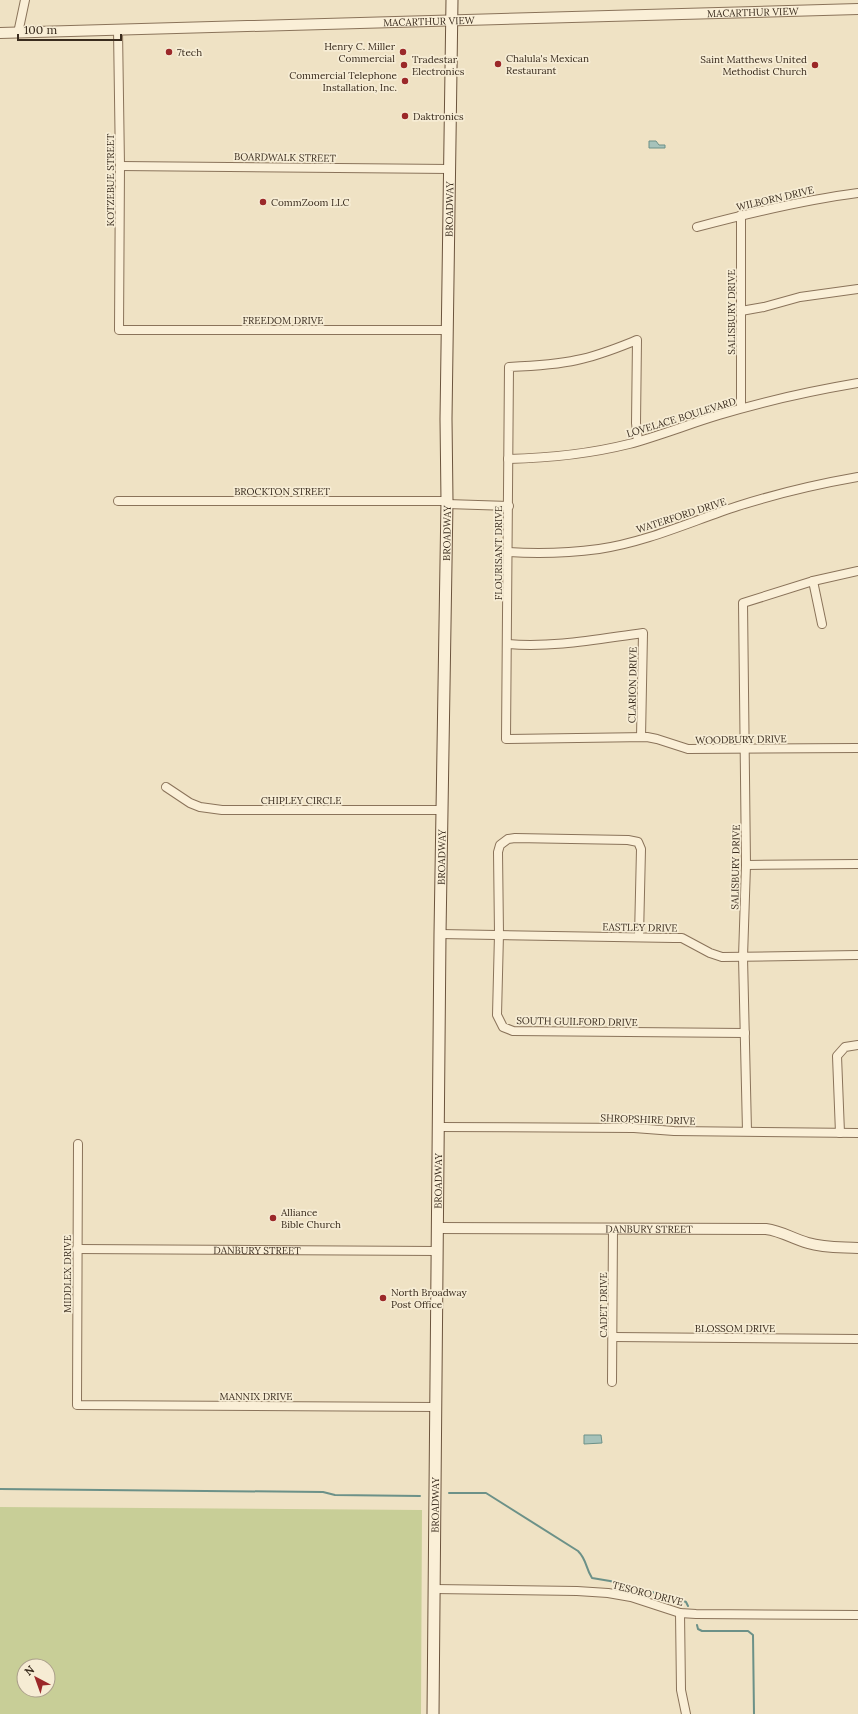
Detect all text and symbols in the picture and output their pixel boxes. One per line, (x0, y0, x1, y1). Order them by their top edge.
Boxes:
street label: MACARTHUR VIEW (707, 5, 800, 20)
street label: MACARTHUR VIEW (383, 14, 476, 29)
scale bar (18, 16, 121, 42)
text: 100 m (24, 22, 57, 37)
place label: Henry C. Miller Commercial (324, 40, 396, 65)
place label: 7tech (177, 46, 202, 59)
marker: 7tech (164, 47, 174, 57)
marker: Henry C. Miller Commercial (398, 47, 408, 57)
place label: Chalula's Mexican Restaurant (506, 52, 589, 77)
place label: Tradestar Electronics (412, 53, 465, 78)
place label: Saint Matthews United Methodist Church (700, 53, 807, 78)
marker: Chalula's Mexican Restaurant (493, 59, 503, 69)
marker: Tradestar Electronics (399, 60, 409, 70)
marker: Saint Matthews United Methodist Church (810, 60, 820, 70)
place label: Commercial Telephone Installation, Inc. (289, 69, 398, 94)
marker: Commercial Telephone Installation, Inc. (400, 76, 410, 86)
place label: Daktronics (413, 110, 464, 123)
marker: Daktronics (400, 111, 410, 121)
street label: KOTZEBUE STREET (104, 133, 117, 226)
street label: BOARDWALK STREET (234, 150, 337, 165)
street label: BROADWAY (443, 181, 456, 237)
street label: WILBORN DRIVE (735, 183, 815, 214)
place label: CommZoom LLC (271, 196, 349, 209)
marker: CommZoom LLC (258, 197, 268, 207)
street label: SALISBURY DRIVE (725, 269, 738, 355)
street label: FREEDOM DRIVE (242, 314, 324, 327)
street label: LOVELACE BOULEVARD (625, 395, 737, 440)
street label: BROCKTON STREET (234, 485, 330, 498)
street label: WATERFORD DRIVE (635, 495, 728, 536)
street label: BROADWAY (440, 505, 454, 561)
street label: FLOURISANT DRIVE (492, 506, 505, 600)
street label: CLARION DRIVE (625, 647, 640, 723)
street label: WOODBURY DRIVE (695, 732, 787, 747)
street label: CHIPLEY CIRCLE (261, 794, 341, 807)
street label: SALISBURY DRIVE (728, 824, 743, 910)
street label: BROADWAY (435, 828, 449, 885)
street label: EASTLEY DRIVE (602, 920, 678, 935)
street label: SOUTH GUILFORD DRIVE (516, 1014, 638, 1029)
street label: SHROPSHIRE DRIVE (600, 1111, 696, 1128)
street label: BROADWAY (432, 1153, 445, 1209)
place label: Alliance Bible Church (280, 1206, 341, 1231)
marker: Alliance Bible Church (268, 1213, 278, 1223)
street label: DANBURY STREET (605, 1223, 693, 1236)
street label: MIDDLEX DRIVE (61, 1235, 74, 1313)
street label: DANBURY STREET (213, 1244, 301, 1257)
street label: CADET DRIVE (597, 1272, 610, 1338)
place label: North Broadway Post Office (391, 1286, 468, 1311)
marker: North Broadway Post Office (378, 1293, 388, 1303)
street label: BLOSSOM DRIVE (695, 1322, 775, 1335)
street label: MANNIX DRIVE (220, 1390, 292, 1403)
street label: BROADWAY (429, 1477, 442, 1533)
street label: TESORO DRIVE (611, 1578, 685, 1609)
north arrow (16, 1658, 56, 1698)
text: N (22, 1662, 38, 1679)

